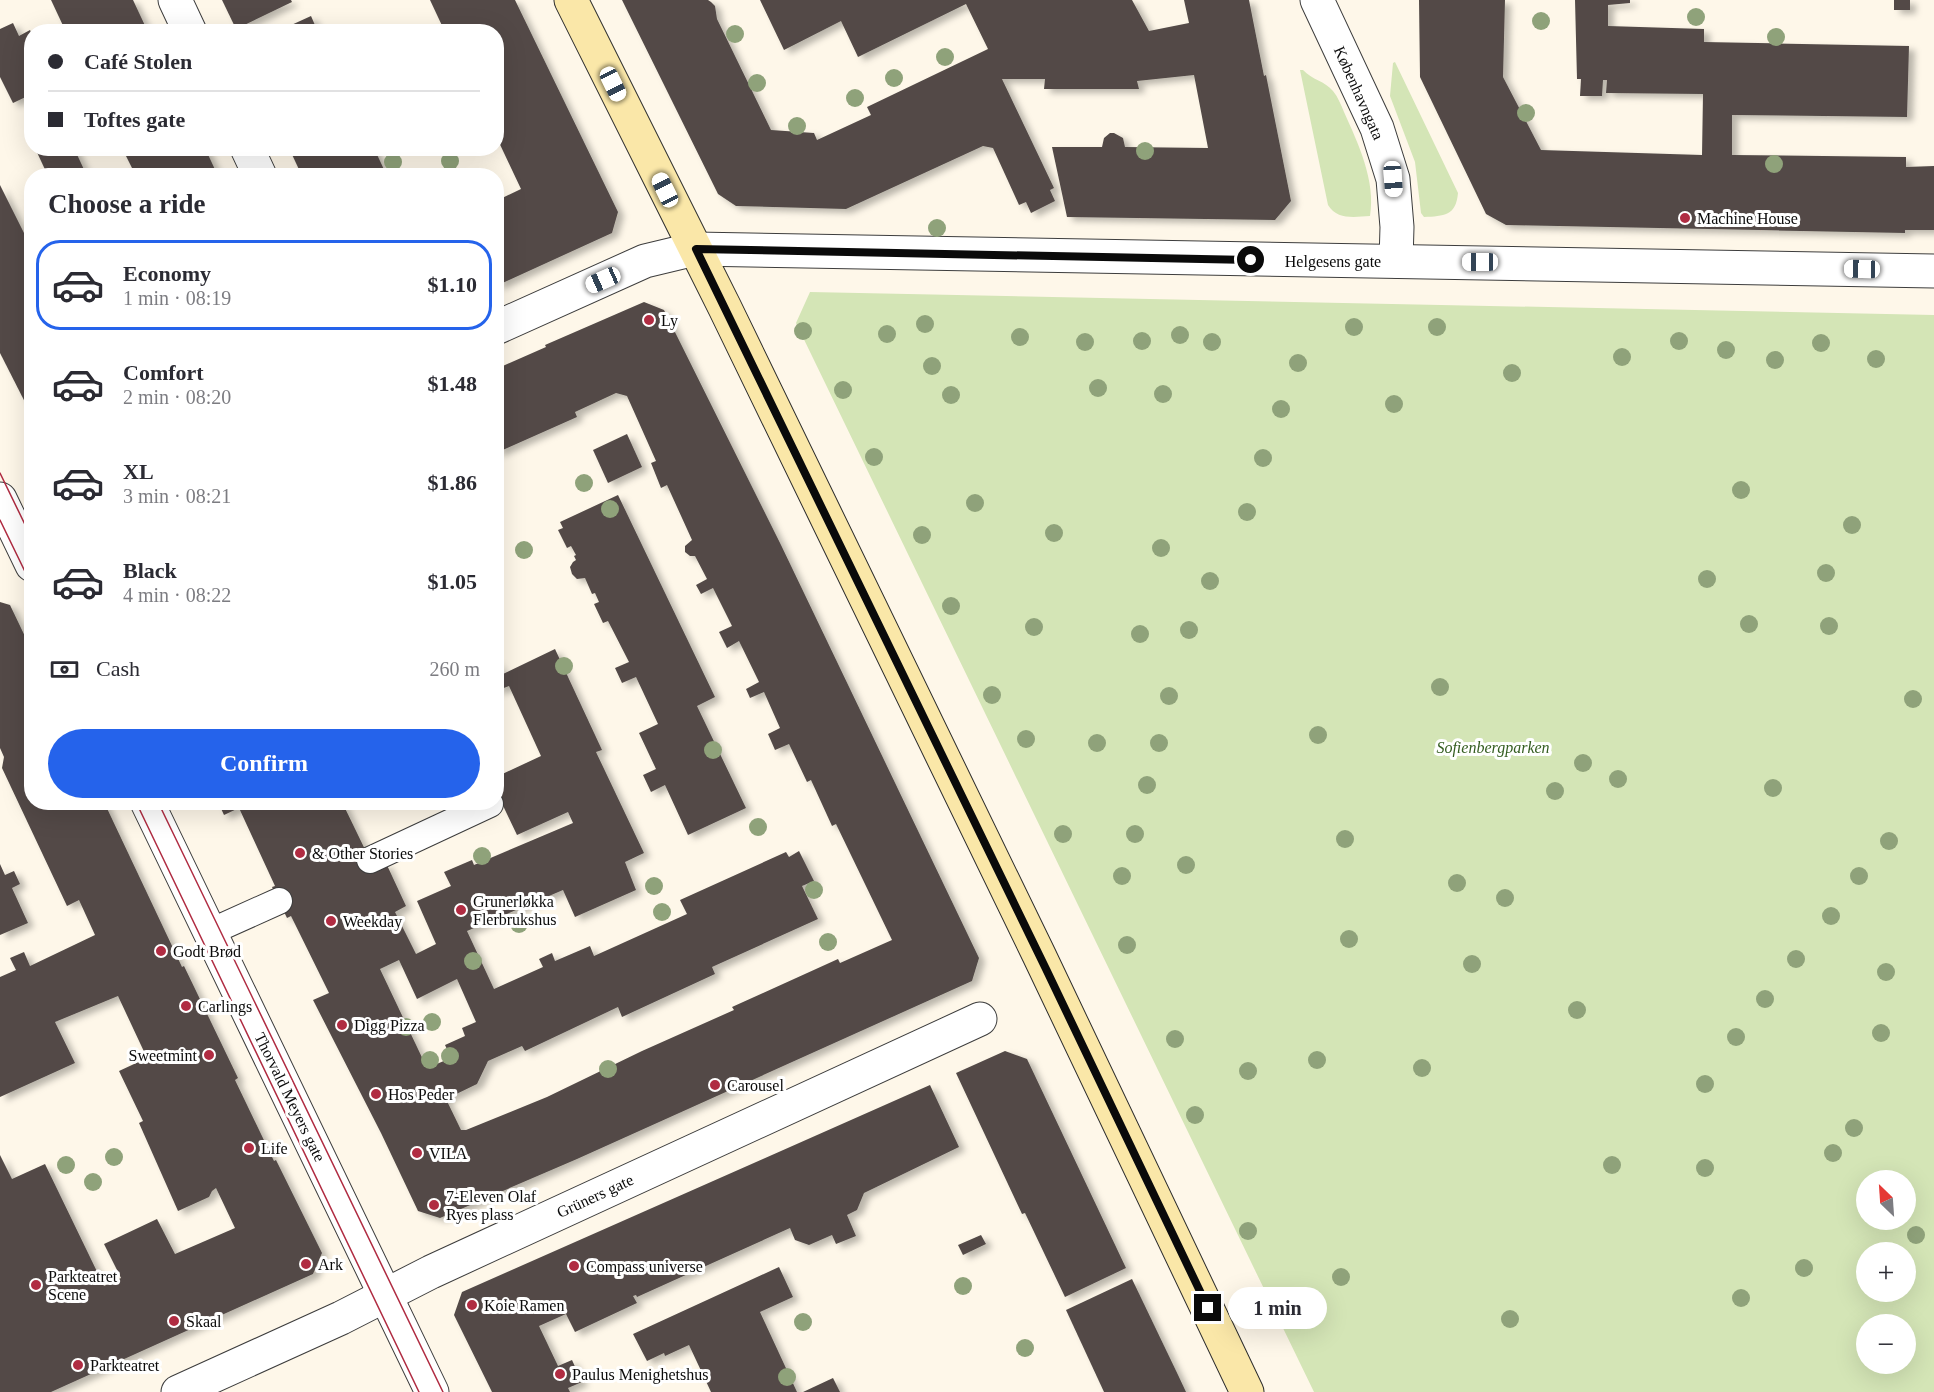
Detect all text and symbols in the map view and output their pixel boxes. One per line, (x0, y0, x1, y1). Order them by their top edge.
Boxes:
street label: Københavngata (1330, 44, 1387, 143)
text: Café Stolen (84, 49, 192, 74)
car (597, 64, 629, 104)
text: Toftes gate (84, 107, 185, 132)
car (1383, 160, 1403, 198)
car (649, 170, 681, 210)
text: Choose a ride (48, 189, 206, 219)
place label: Machine House (1697, 210, 1798, 227)
marker: Machine House (1678, 211, 1692, 225)
route start (1237, 246, 1264, 273)
street label: Helgesens gate (1285, 253, 1381, 271)
car (1462, 253, 1498, 271)
icon: car (51, 258, 105, 312)
car (1844, 260, 1880, 278)
text: Economy (123, 261, 211, 286)
car (583, 264, 623, 296)
text: $1.10 (428, 272, 477, 297)
text: 1 min · 08:19 (123, 287, 231, 309)
place label: Ly (661, 312, 678, 330)
marker: Ly (642, 313, 656, 327)
icon: car (51, 357, 105, 411)
text: Comfort (123, 360, 204, 385)
text: $1.48 (428, 371, 477, 396)
text: 2 min · 08:20 (123, 386, 231, 408)
icon: car (51, 456, 105, 510)
text: XL (123, 459, 154, 484)
text: $1.86 (428, 470, 477, 495)
text: 3 min · 08:21 (123, 485, 231, 507)
icon: car (51, 555, 105, 609)
text: Black (123, 558, 177, 583)
text: $1.05 (428, 569, 477, 594)
text: 4 min · 08:22 (123, 584, 231, 606)
icon: cash (48, 653, 81, 686)
text: Cash (96, 656, 140, 681)
text: 260 m (429, 658, 480, 680)
button: Confirm (48, 729, 480, 798)
park label: Sofienbergparken (1436, 739, 1550, 757)
place label: & Other Stories (312, 845, 413, 862)
marker: & Other Stories (293, 846, 307, 860)
place label: Grunerløkka Flerbrukshus (473, 893, 557, 928)
marker: Grunerløkka Flerbrukshus (454, 903, 468, 917)
place label: Weekday (343, 913, 402, 931)
marker: Weekday (324, 914, 338, 928)
place label: Godt Brød (173, 943, 241, 960)
marker: Godt Brød (154, 944, 168, 958)
place label: Carlings (198, 998, 252, 1016)
marker: Carlings (179, 999, 193, 1013)
place label: Digg Pizza (354, 1017, 425, 1035)
marker: Digg Pizza (335, 1018, 349, 1032)
street label: Thorvald Meyers gate (250, 1030, 329, 1165)
place label: Sweetmint (129, 1047, 198, 1064)
marker: Sweetmint (202, 1048, 216, 1062)
place label: Carousel (727, 1077, 784, 1094)
marker: Carousel (708, 1078, 722, 1092)
place label: Hos Peder (388, 1086, 455, 1103)
marker: Hos Peder (369, 1087, 383, 1101)
place label: Life (261, 1140, 288, 1157)
marker: Life (242, 1141, 256, 1155)
place label: VILA (429, 1145, 468, 1162)
marker: VILA (410, 1146, 424, 1160)
north arrow (1856, 1170, 1916, 1230)
map controls (1856, 1170, 1916, 1374)
street label: Grüners gate (554, 1171, 636, 1222)
place label: 7-Eleven Olaf Ryes plass (446, 1188, 537, 1224)
marker: 7-Eleven Olaf Ryes plass (427, 1198, 441, 1212)
button: + (1856, 1242, 1916, 1302)
place label: Ark (318, 1256, 343, 1273)
marker: Ark (299, 1257, 313, 1271)
place label: Compass universe (586, 1258, 703, 1276)
marker: Compass universe (567, 1259, 581, 1273)
place label: Parkteatret Scene (48, 1268, 118, 1303)
marker: Parkteatret Scene (29, 1278, 43, 1292)
callout: 1 min (1229, 1287, 1328, 1329)
route end (1194, 1294, 1221, 1321)
place label: Koie Ramen (484, 1297, 564, 1314)
text: 1 min (1253, 1297, 1302, 1319)
marker: Koie Ramen (465, 1298, 479, 1312)
place label: Skaal (186, 1313, 222, 1330)
marker: Skaal (167, 1314, 181, 1328)
button: − (1856, 1314, 1916, 1374)
place label: Parkteatret (90, 1357, 160, 1374)
marker: Parkteatret (71, 1358, 85, 1372)
place label: Paulus Menighetshus (572, 1366, 708, 1384)
marker: Paulus Menighetshus (553, 1367, 567, 1381)

